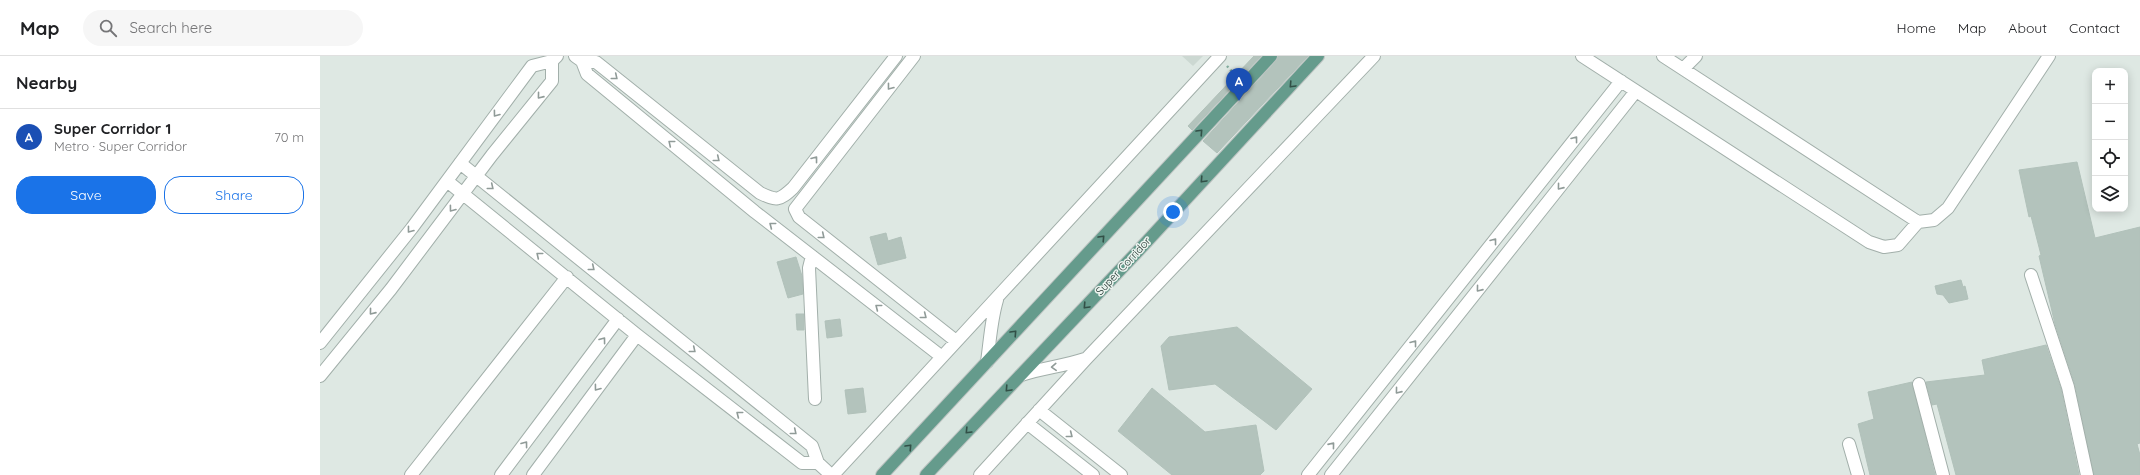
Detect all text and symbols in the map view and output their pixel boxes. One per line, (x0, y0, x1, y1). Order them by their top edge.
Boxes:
search box (83, 10, 363, 46)
text: Map (20, 16, 59, 40)
icon: search (97, 17, 119, 39)
text: Search here (129, 18, 212, 37)
text: Home (1897, 19, 1936, 37)
text: Map (1958, 19, 1986, 37)
text: About (2008, 19, 2047, 37)
text: Contact (2069, 19, 2120, 37)
pin: A (1226, 68, 1252, 101)
map controls (2092, 68, 2128, 212)
button: + (2092, 68, 2128, 104)
text: Nearby (16, 72, 77, 93)
one-way arrow (611, 73, 618, 80)
one-way arrow (1289, 80, 1296, 87)
one-way arrow (888, 82, 895, 89)
one-way arrow (538, 91, 545, 98)
button: − (2092, 104, 2128, 140)
one-way arrow (493, 110, 500, 117)
text: Super Corridor 1 (54, 119, 171, 138)
text: A (25, 129, 33, 145)
text: 70 m (274, 129, 304, 145)
one-way arrow (1195, 130, 1202, 137)
one-way arrow (1570, 137, 1577, 144)
text: Metro · Super Corridor (54, 138, 187, 154)
one-way arrow (668, 140, 675, 147)
button: locate (2092, 140, 2128, 176)
one-way arrow (712, 154, 719, 161)
one-way arrow (811, 157, 818, 164)
one-way arrow (1201, 175, 1208, 183)
button: Save (16, 176, 156, 214)
button: Share (164, 176, 304, 214)
button: layers (2092, 176, 2128, 212)
one-way arrow (486, 182, 494, 189)
one-way arrow (1557, 183, 1564, 190)
your location (1163, 202, 1183, 222)
one-way arrow (449, 205, 456, 212)
one-way arrow (770, 223, 777, 230)
one-way arrow (408, 226, 415, 233)
one-way arrow (818, 231, 825, 238)
street label: Super Corridor (1092, 233, 1154, 298)
one-way arrow (1097, 235, 1105, 243)
one-way arrow (1490, 239, 1497, 246)
one-way arrow (536, 252, 544, 259)
one-way arrow (588, 264, 595, 271)
one-way arrow (1476, 284, 1483, 292)
one-way arrow (1083, 301, 1091, 309)
one-way arrow (875, 305, 882, 312)
one-way arrow (370, 307, 377, 315)
one-way arrow (920, 312, 927, 319)
one-way arrow (1009, 330, 1016, 338)
one-way arrow (598, 337, 605, 344)
one-way arrow (1409, 341, 1416, 348)
one-way arrow (689, 345, 696, 352)
one-way arrow (1051, 363, 1057, 372)
one-way arrow (595, 384, 602, 391)
one-way arrow (1005, 384, 1013, 392)
one-way arrow (1395, 386, 1402, 393)
one-way arrow (737, 412, 744, 419)
one-way arrow (965, 426, 973, 434)
one-way arrow (790, 427, 797, 434)
one-way arrow (1065, 430, 1072, 437)
one-way arrow (520, 441, 527, 448)
one-way arrow (1328, 442, 1335, 449)
one-way arrow (904, 444, 911, 451)

